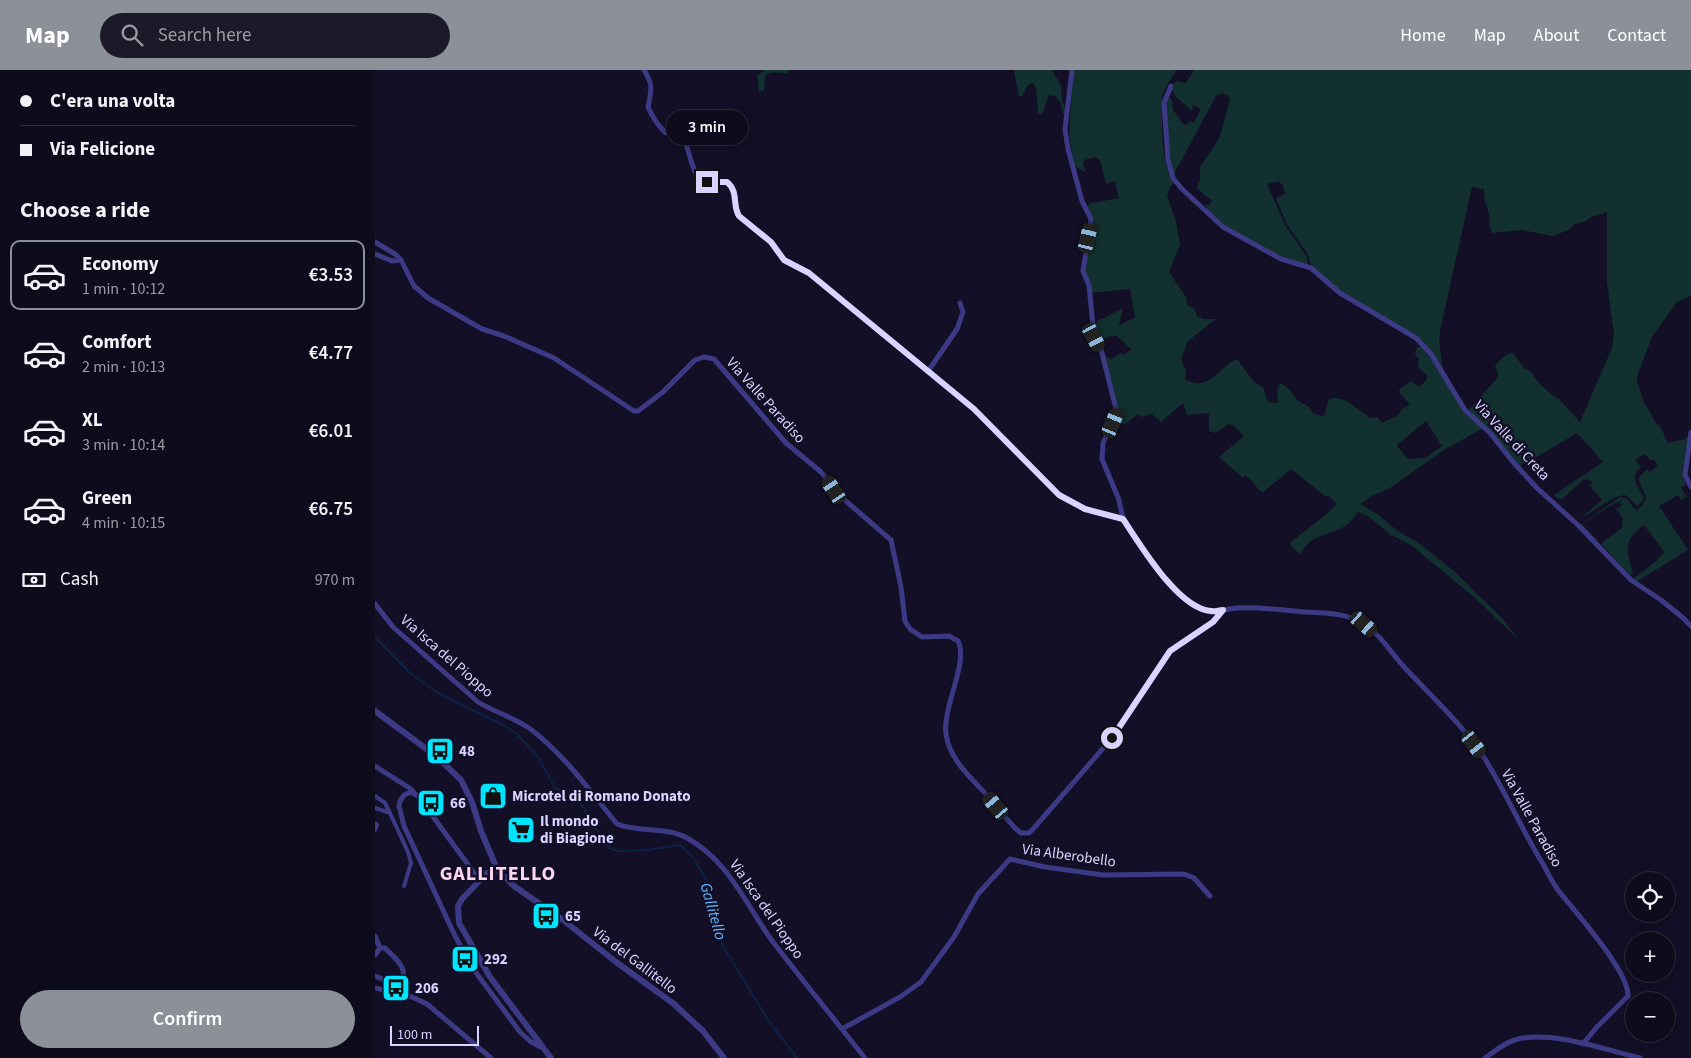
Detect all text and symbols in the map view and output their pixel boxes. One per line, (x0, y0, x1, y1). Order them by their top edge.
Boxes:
search box (100, 13, 450, 58)
text: Map (25, 18, 70, 53)
icon: search (118, 21, 146, 49)
text: Search here (158, 22, 251, 49)
text: Home (1400, 23, 1446, 48)
text: Map (1474, 23, 1506, 48)
text: About (1534, 23, 1579, 48)
text: Contact (1607, 23, 1666, 48)
text: C'era una volta (50, 88, 175, 115)
callout: 3 min (666, 109, 748, 144)
text: 3 min (688, 116, 726, 138)
text: Via Felicione (50, 136, 155, 163)
route end (696, 171, 718, 193)
text: Choose a ride (20, 194, 150, 226)
car (1077, 222, 1098, 254)
text: Economy (82, 251, 159, 278)
icon: car (22, 253, 67, 298)
text: €3.53 (309, 262, 353, 289)
text: 1 min · 10:12 (82, 278, 165, 300)
car (1080, 320, 1107, 354)
text: Comfort (82, 329, 152, 356)
icon: car (22, 331, 67, 376)
text: €4.77 (309, 340, 353, 367)
street label: Via Valle Paradiso (721, 353, 810, 448)
text: 2 min · 10:13 (82, 356, 165, 378)
street label: Via Valle di Creta (1469, 395, 1555, 485)
car (1100, 406, 1125, 440)
text: XL (82, 407, 103, 434)
icon: car (22, 409, 67, 454)
text: €6.01 (309, 418, 353, 445)
text: 3 min · 10:14 (82, 434, 165, 456)
car (819, 473, 848, 507)
text: Green (82, 485, 132, 512)
icon: car (22, 487, 67, 532)
text: €6.75 (309, 496, 353, 523)
text: 4 min · 10:15 (82, 512, 165, 534)
icon: cash (20, 566, 48, 594)
text: Cash (60, 566, 99, 593)
text: 970 m (315, 569, 355, 591)
car (1347, 608, 1380, 640)
street label: Via Isca del Pioppo (396, 610, 498, 703)
route start (1101, 727, 1123, 749)
car (1458, 728, 1489, 760)
bus stop icon: 48 (425, 736, 455, 766)
place label: 48 (459, 741, 475, 762)
street label: Via Valle Paradiso (1496, 765, 1567, 871)
shop icon: Microtel di Romano Donato (478, 781, 508, 811)
place label: Microtel di Romano Donato (512, 786, 691, 807)
bus stop icon: 66 (416, 788, 446, 818)
car (980, 790, 1011, 822)
place label: 66 (450, 793, 466, 814)
place label: Il mondo di Biagione (540, 811, 614, 849)
supermarket icon: Il mondo di Biagione (506, 815, 536, 845)
street label: Via Alberobello (1021, 839, 1117, 872)
street label: Via Isca del Pioppo (724, 855, 809, 963)
district label: GALLITELLO (440, 860, 556, 888)
map controls (1625, 872, 1675, 1042)
button: locate (1625, 872, 1675, 922)
water label: Gallitello (694, 880, 732, 942)
bus stop icon: 65 (531, 901, 561, 931)
place label: 65 (565, 906, 581, 927)
street label: Via del Gallitello (588, 922, 681, 999)
button: + (1625, 932, 1675, 982)
bus stop icon: 292 (450, 944, 480, 974)
place label: 292 (484, 949, 508, 970)
bus stop icon: 206 (381, 973, 411, 1003)
place label: 206 (415, 978, 439, 999)
button: Confirm (20, 990, 355, 1048)
button: − (1625, 992, 1675, 1042)
scale bar (390, 1023, 479, 1046)
text: 100 m (397, 1025, 432, 1045)

